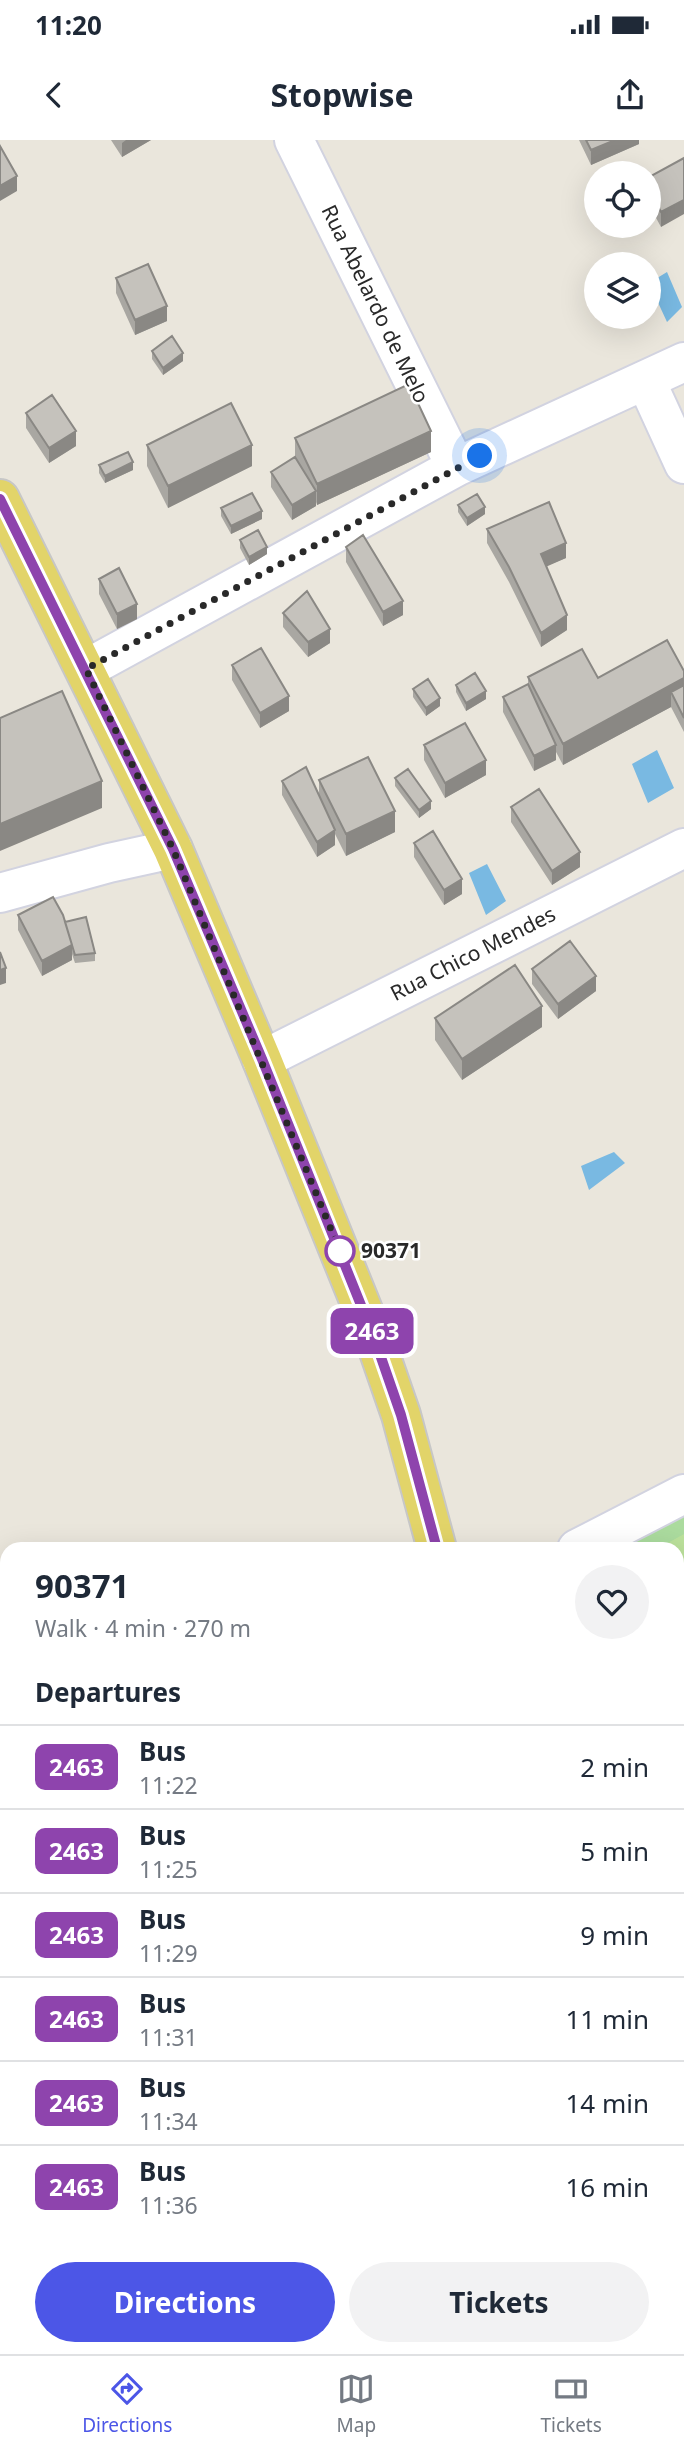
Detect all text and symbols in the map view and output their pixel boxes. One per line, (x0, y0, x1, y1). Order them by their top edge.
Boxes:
text: 11:20 (35, 7, 102, 43)
text: Stopwise (270, 73, 414, 116)
icon: back (35, 76, 73, 114)
icon: share (611, 76, 649, 114)
map controls (584, 161, 661, 329)
button: locate (584, 161, 661, 238)
street label: Rua Abelardo de Melo (316, 200, 436, 407)
button: layers (584, 252, 661, 329)
your location (462, 438, 497, 473)
street label: Rua Chico Mendes (385, 899, 560, 1007)
marker: 90371 (325, 1236, 355, 1266)
place label: 90371 (361, 1236, 421, 1264)
line badge: 2463 (323, 1308, 421, 1354)
text: 2463 (345, 1314, 399, 1347)
text: 90371 (35, 1563, 129, 1608)
button: heart (575, 1565, 649, 1639)
text: Walk · 4 min · 270 m (35, 1612, 251, 1644)
text: Departures (35, 1674, 181, 1710)
text: Bus (139, 1733, 186, 1769)
text: 2 min (580, 1749, 649, 1785)
text: 2463 (49, 1750, 104, 1783)
text: 11:22 (139, 1769, 198, 1801)
text: Bus (139, 1817, 186, 1853)
text: 5 min (580, 1833, 649, 1869)
text: 2463 (49, 1834, 104, 1867)
text: 11:25 (139, 1853, 198, 1885)
text: Bus (139, 1901, 186, 1937)
text: 9 min (580, 1917, 649, 1953)
text: 2463 (49, 1918, 104, 1951)
text: 11:29 (139, 1937, 198, 1969)
text: Bus (139, 1985, 186, 2021)
text: 11 min (565, 2001, 649, 2037)
text: 2463 (49, 2002, 104, 2035)
text: 11:31 (139, 2021, 198, 2053)
text: Bus (139, 2069, 186, 2105)
text: 14 min (565, 2085, 649, 2121)
text: 2463 (49, 2086, 104, 2119)
text: 11:34 (139, 2105, 198, 2137)
text: Bus (139, 2153, 186, 2189)
text: 16 min (565, 2169, 649, 2205)
text: 2463 (49, 2170, 104, 2203)
text: 11:36 (139, 2189, 198, 2221)
button: Directions (35, 2262, 335, 2342)
button: Tickets (349, 2262, 649, 2342)
tab: Directions (82, 2370, 172, 2438)
tab: Map (337, 2370, 376, 2438)
tab: Tickets (540, 2370, 602, 2438)

